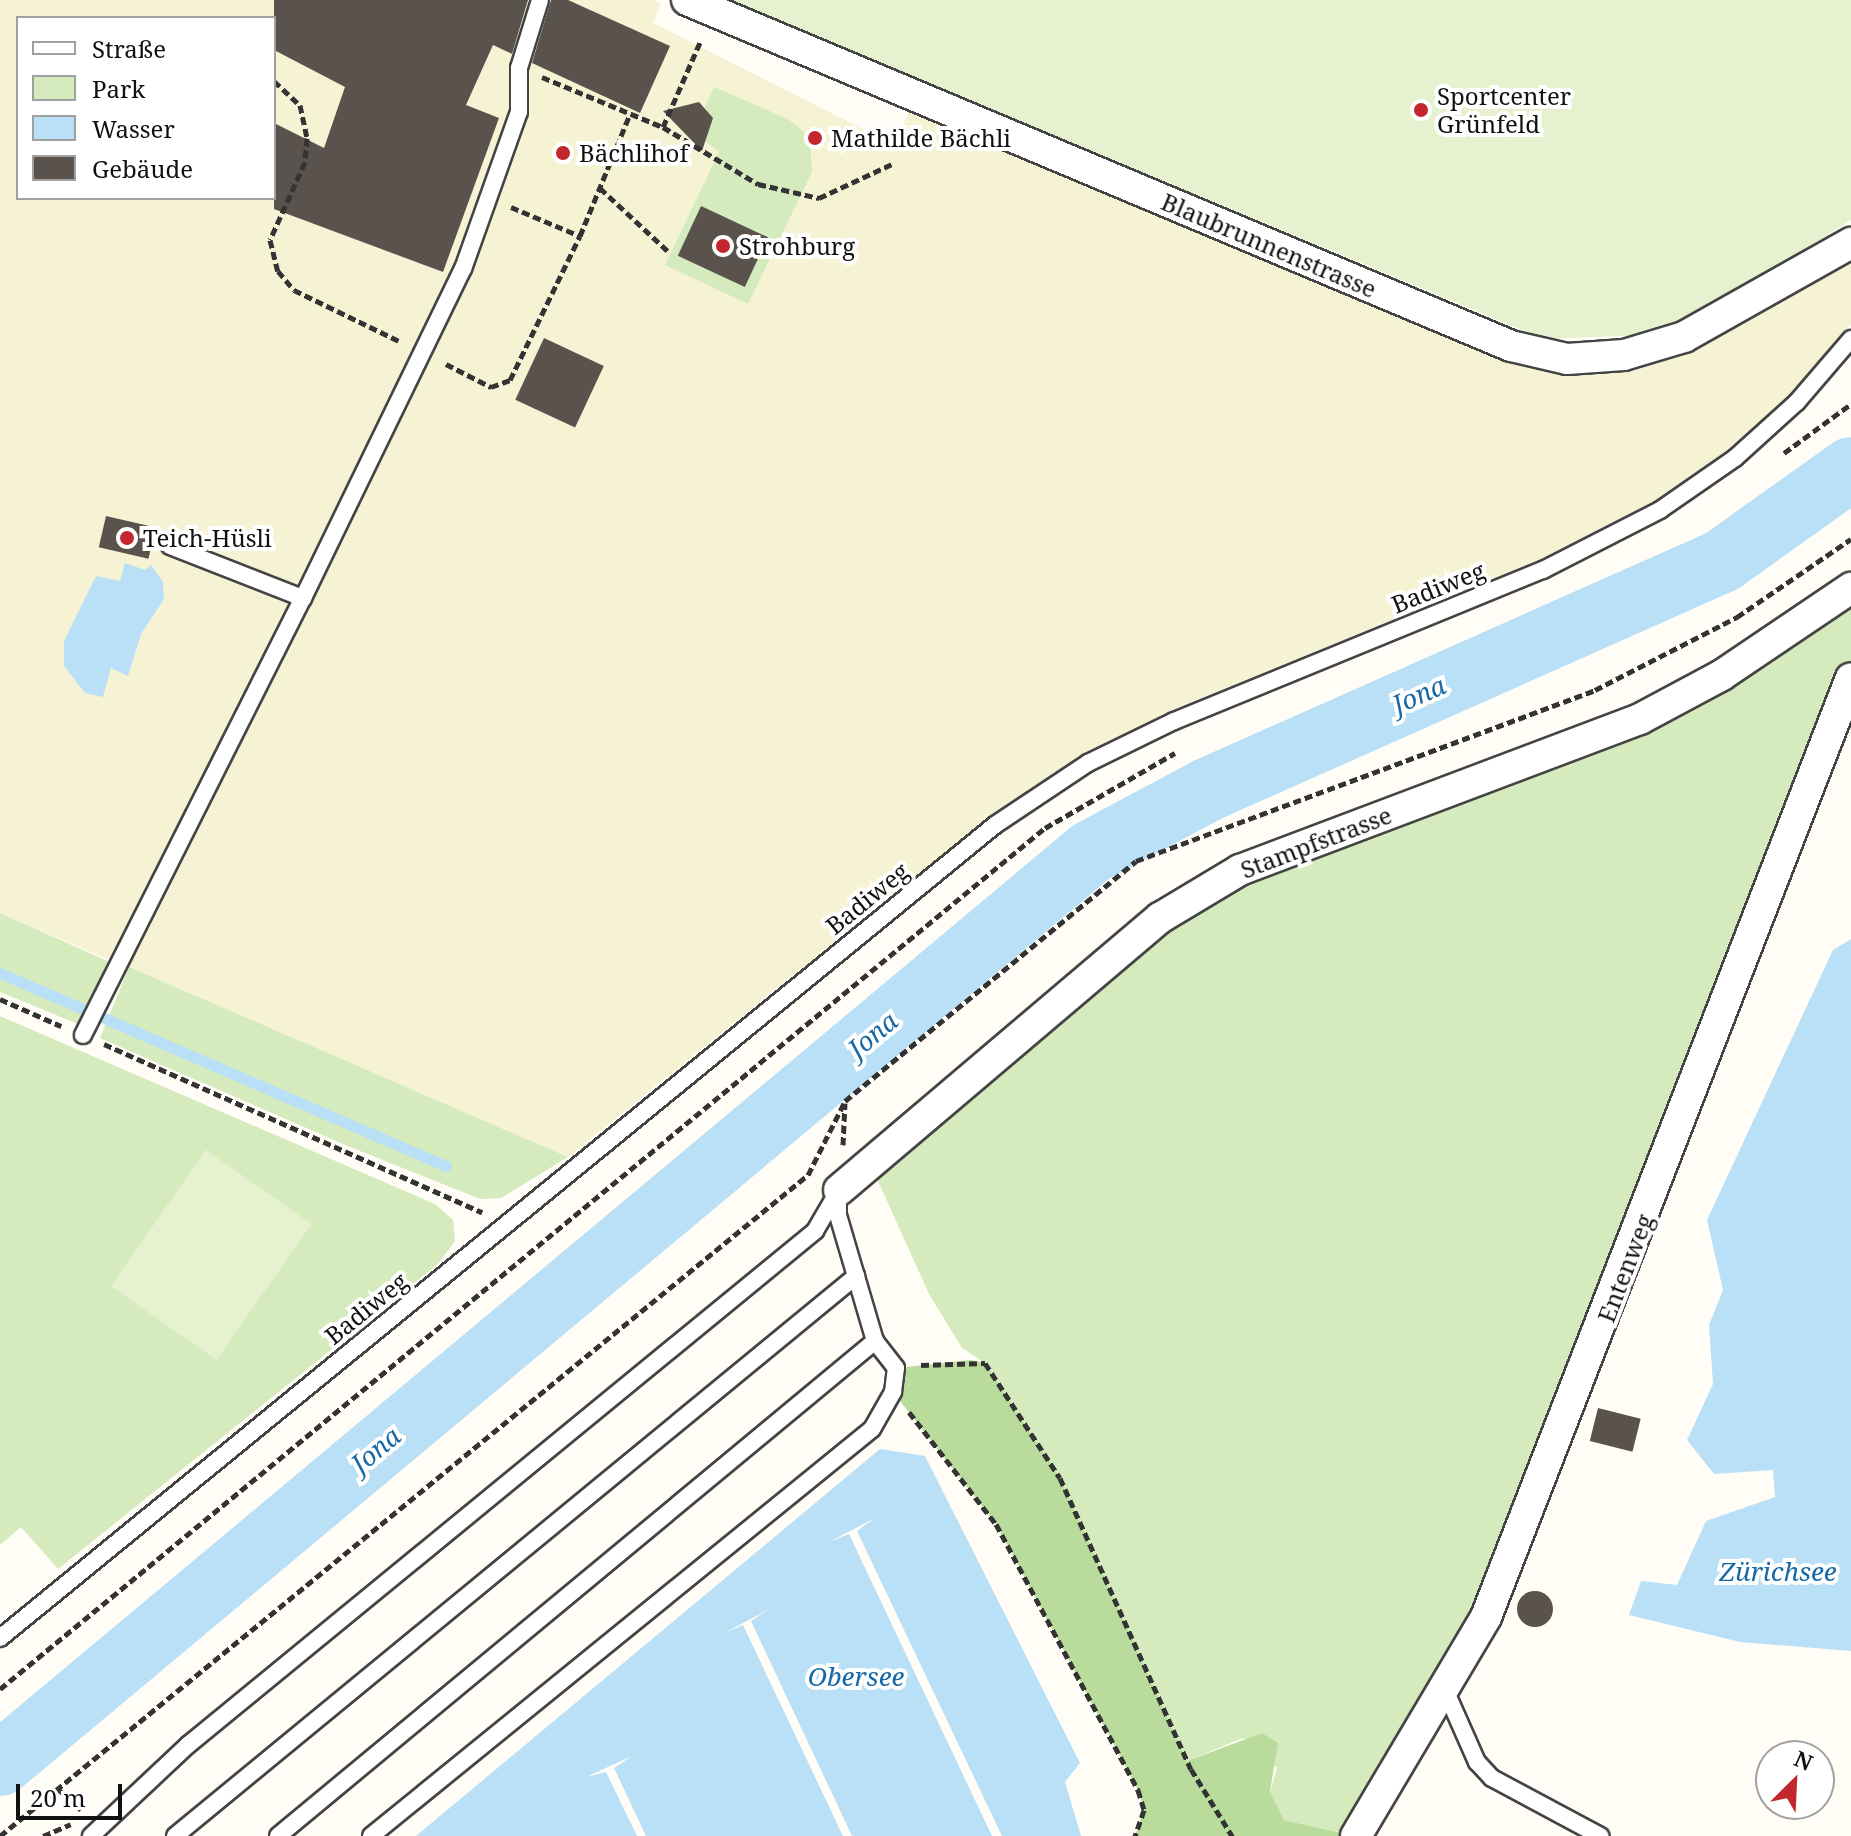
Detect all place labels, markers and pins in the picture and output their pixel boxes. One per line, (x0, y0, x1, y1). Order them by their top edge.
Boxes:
place label: Sportcenter Grünfeld (1437, 82, 1571, 138)
marker: Sportcenter Grünfeld (1412, 101, 1430, 119)
place label: Mathilde Bächli (831, 124, 1011, 152)
marker: Mathilde Bächli (806, 129, 824, 147)
place label: Bächlihof (579, 139, 688, 167)
marker: Bächlihof (554, 144, 572, 162)
place label: Strohburg (739, 232, 855, 260)
marker: Strohburg (714, 237, 732, 255)
place label: Teich-Hüsli (143, 524, 272, 552)
marker: Teich-Hüsli (118, 529, 136, 547)

